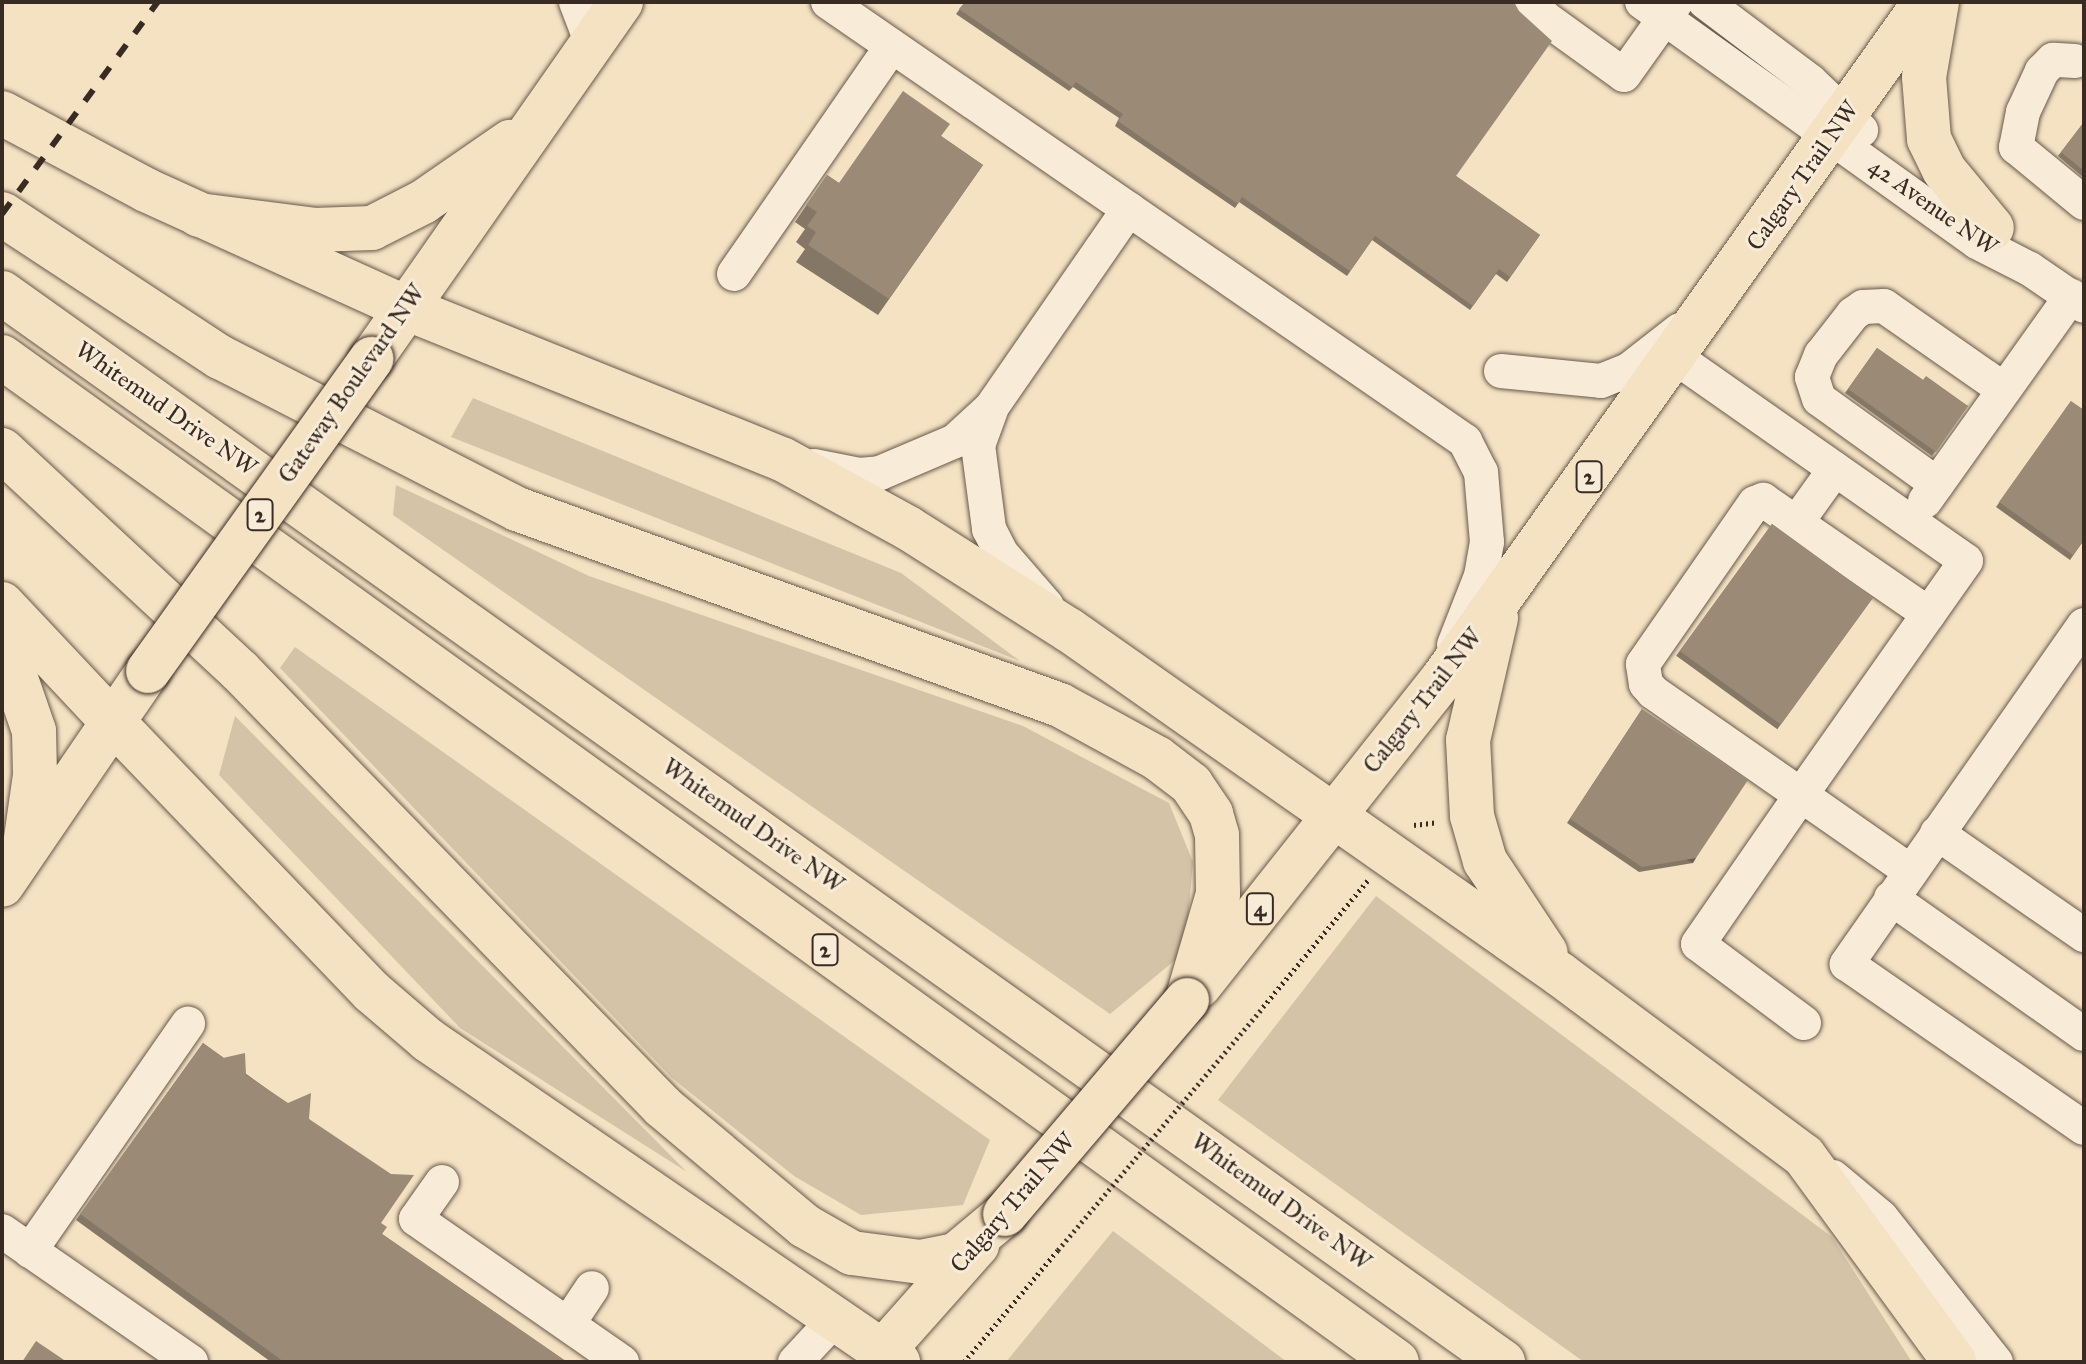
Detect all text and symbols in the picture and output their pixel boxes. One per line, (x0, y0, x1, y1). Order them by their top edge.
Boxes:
street label: Calgary Trail NW (1741, 96, 1865, 256)
street label: 42 Avenue NW (1863, 152, 2003, 262)
street label: Gateway Boulevard NW (272, 279, 432, 489)
street label: Whitemud Drive NW (70, 336, 262, 482)
road number: 2 (1575, 459, 1603, 495)
road number: 2 (246, 497, 274, 533)
street label: Calgary Trail NW (1357, 623, 1489, 779)
street label: Whitemud Drive NW (657, 753, 849, 899)
road number: 4 (1244, 891, 1276, 927)
road number: 2 (811, 932, 839, 968)
street label: Calgary Trail NW (944, 1127, 1082, 1279)
street label: Whitemud Drive NW (1186, 1127, 1376, 1277)

